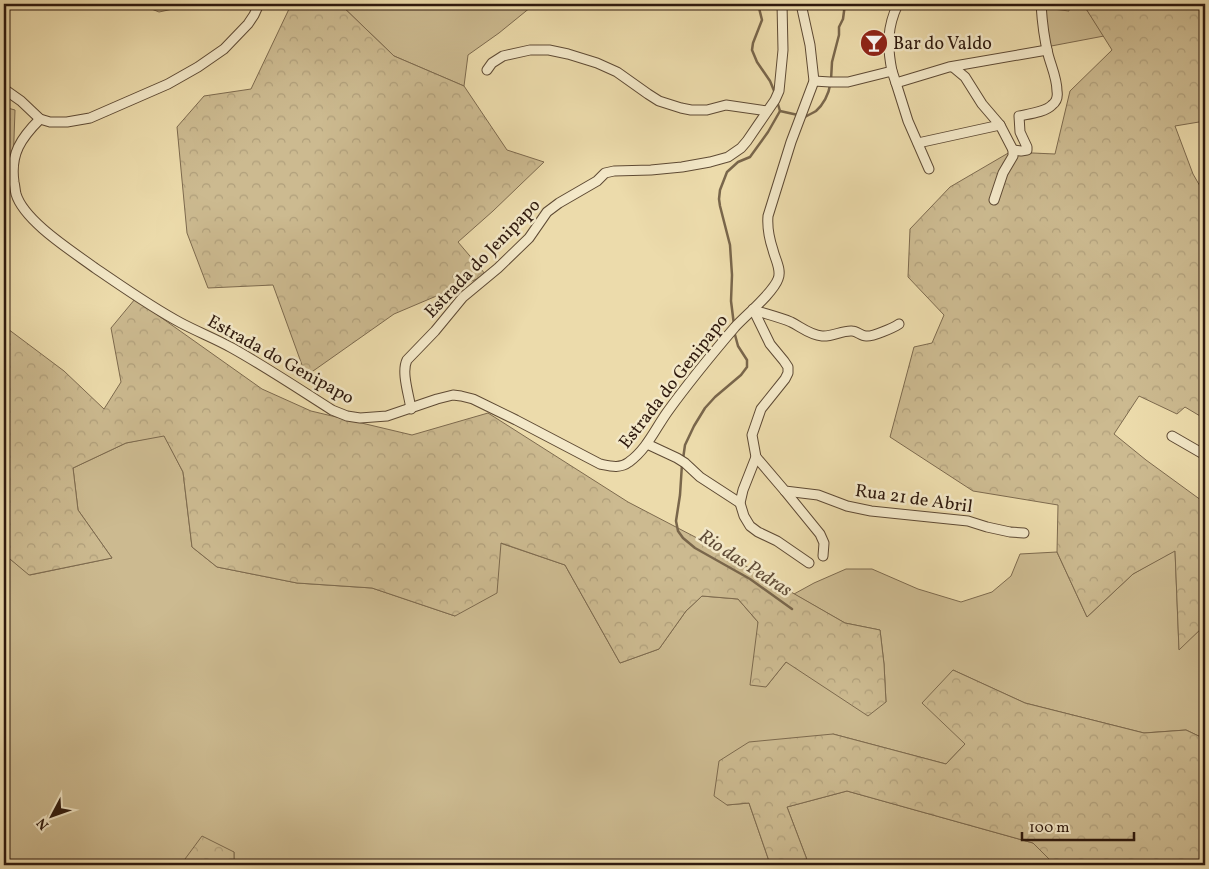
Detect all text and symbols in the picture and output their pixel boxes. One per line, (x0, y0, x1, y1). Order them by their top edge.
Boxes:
bar icon: Bar do Valdo (859, 28, 889, 58)
place label: Bar do Valdo (893, 32, 992, 57)
street label: Estrada do Jenipapo (419, 194, 547, 324)
street label: Estrada do Genipapo (614, 309, 735, 454)
street label: Estrada do Genipapo (202, 310, 358, 411)
street label: Rua 21 de Abril (853, 479, 974, 520)
water label: Rio das Pedras (693, 524, 797, 604)
north arrow (28, 792, 78, 842)
scale bar (1022, 809, 1134, 841)
text: N (33, 813, 54, 834)
text: 100 m (1029, 818, 1069, 839)

